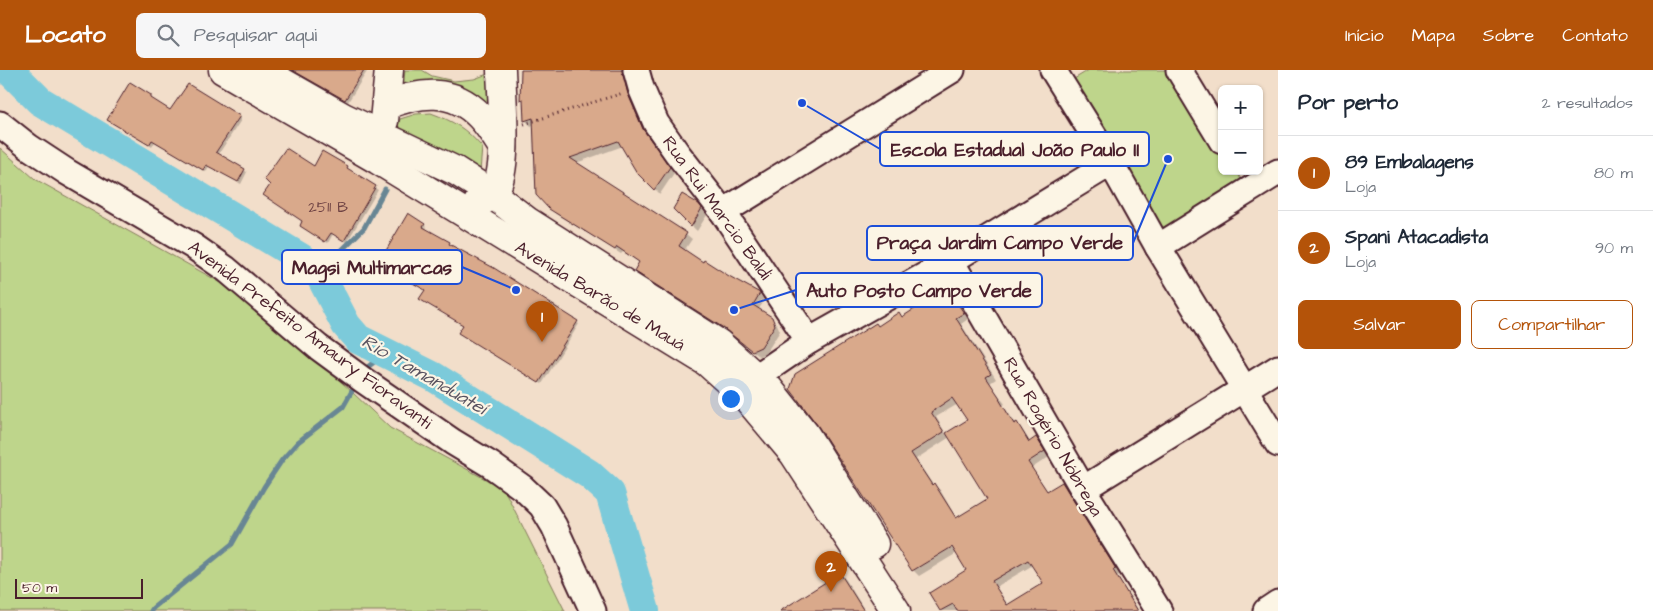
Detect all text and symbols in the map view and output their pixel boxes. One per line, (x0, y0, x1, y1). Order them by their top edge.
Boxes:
search box (136, 13, 486, 58)
text: Locato (25, 18, 106, 52)
icon: search (154, 21, 182, 49)
text: Pesquisar aqui (194, 22, 317, 49)
text: Início (1345, 23, 1384, 48)
text: Mapa (1412, 23, 1455, 48)
text: Sobre (1483, 23, 1534, 48)
text: Contato (1562, 23, 1628, 48)
map controls (1218, 85, 1263, 175)
button: + (1218, 85, 1263, 130)
text: Por perto (1298, 88, 1398, 117)
text: 2 resultados (1541, 92, 1633, 114)
button: − (1218, 130, 1263, 175)
street label: Rua Rui Marcio Baldi (656, 131, 778, 285)
callout: Escola Estadual João Paulo II (880, 132, 1149, 166)
text: Escola Estadual João Paulo II (891, 137, 1139, 164)
text: 89 Embalagens (1345, 149, 1474, 176)
text: 1 (1313, 162, 1315, 184)
text: 80 m (1594, 162, 1633, 184)
text: Loja (1345, 176, 1376, 198)
house number: 2511 B (308, 197, 348, 218)
text: Spani Atacadista (1345, 224, 1488, 251)
callout: Praça Jardim Campo Verde (867, 226, 1133, 260)
text: Praça Jardim Campo Verde (877, 230, 1124, 257)
street label: Avenida Prefeito Amaury Fioravanti (182, 235, 437, 436)
street label: Avenida Barão de Mauá (510, 235, 690, 357)
text: 2 (1309, 237, 1319, 259)
text: 90 m (1595, 237, 1633, 259)
callout: Magsi Multimarcas (282, 250, 462, 284)
text: Loja (1345, 251, 1376, 273)
text: Magsi Multimarcas (292, 255, 453, 283)
callout: Auto Posto Campo Verde (796, 273, 1042, 307)
text: Auto Posto Campo Verde (806, 278, 1033, 305)
button: Salvar (1298, 300, 1461, 349)
button: Compartilhar (1471, 300, 1633, 349)
pin: 1 (526, 301, 558, 342)
water label: Rio Tamanduateí (357, 328, 494, 423)
street label: Rua Rogério Nóbrega (996, 353, 1109, 522)
your location (718, 386, 744, 412)
pin: 2 (815, 551, 847, 592)
scale bar (15, 576, 142, 599)
text: 50 m (22, 578, 57, 598)

